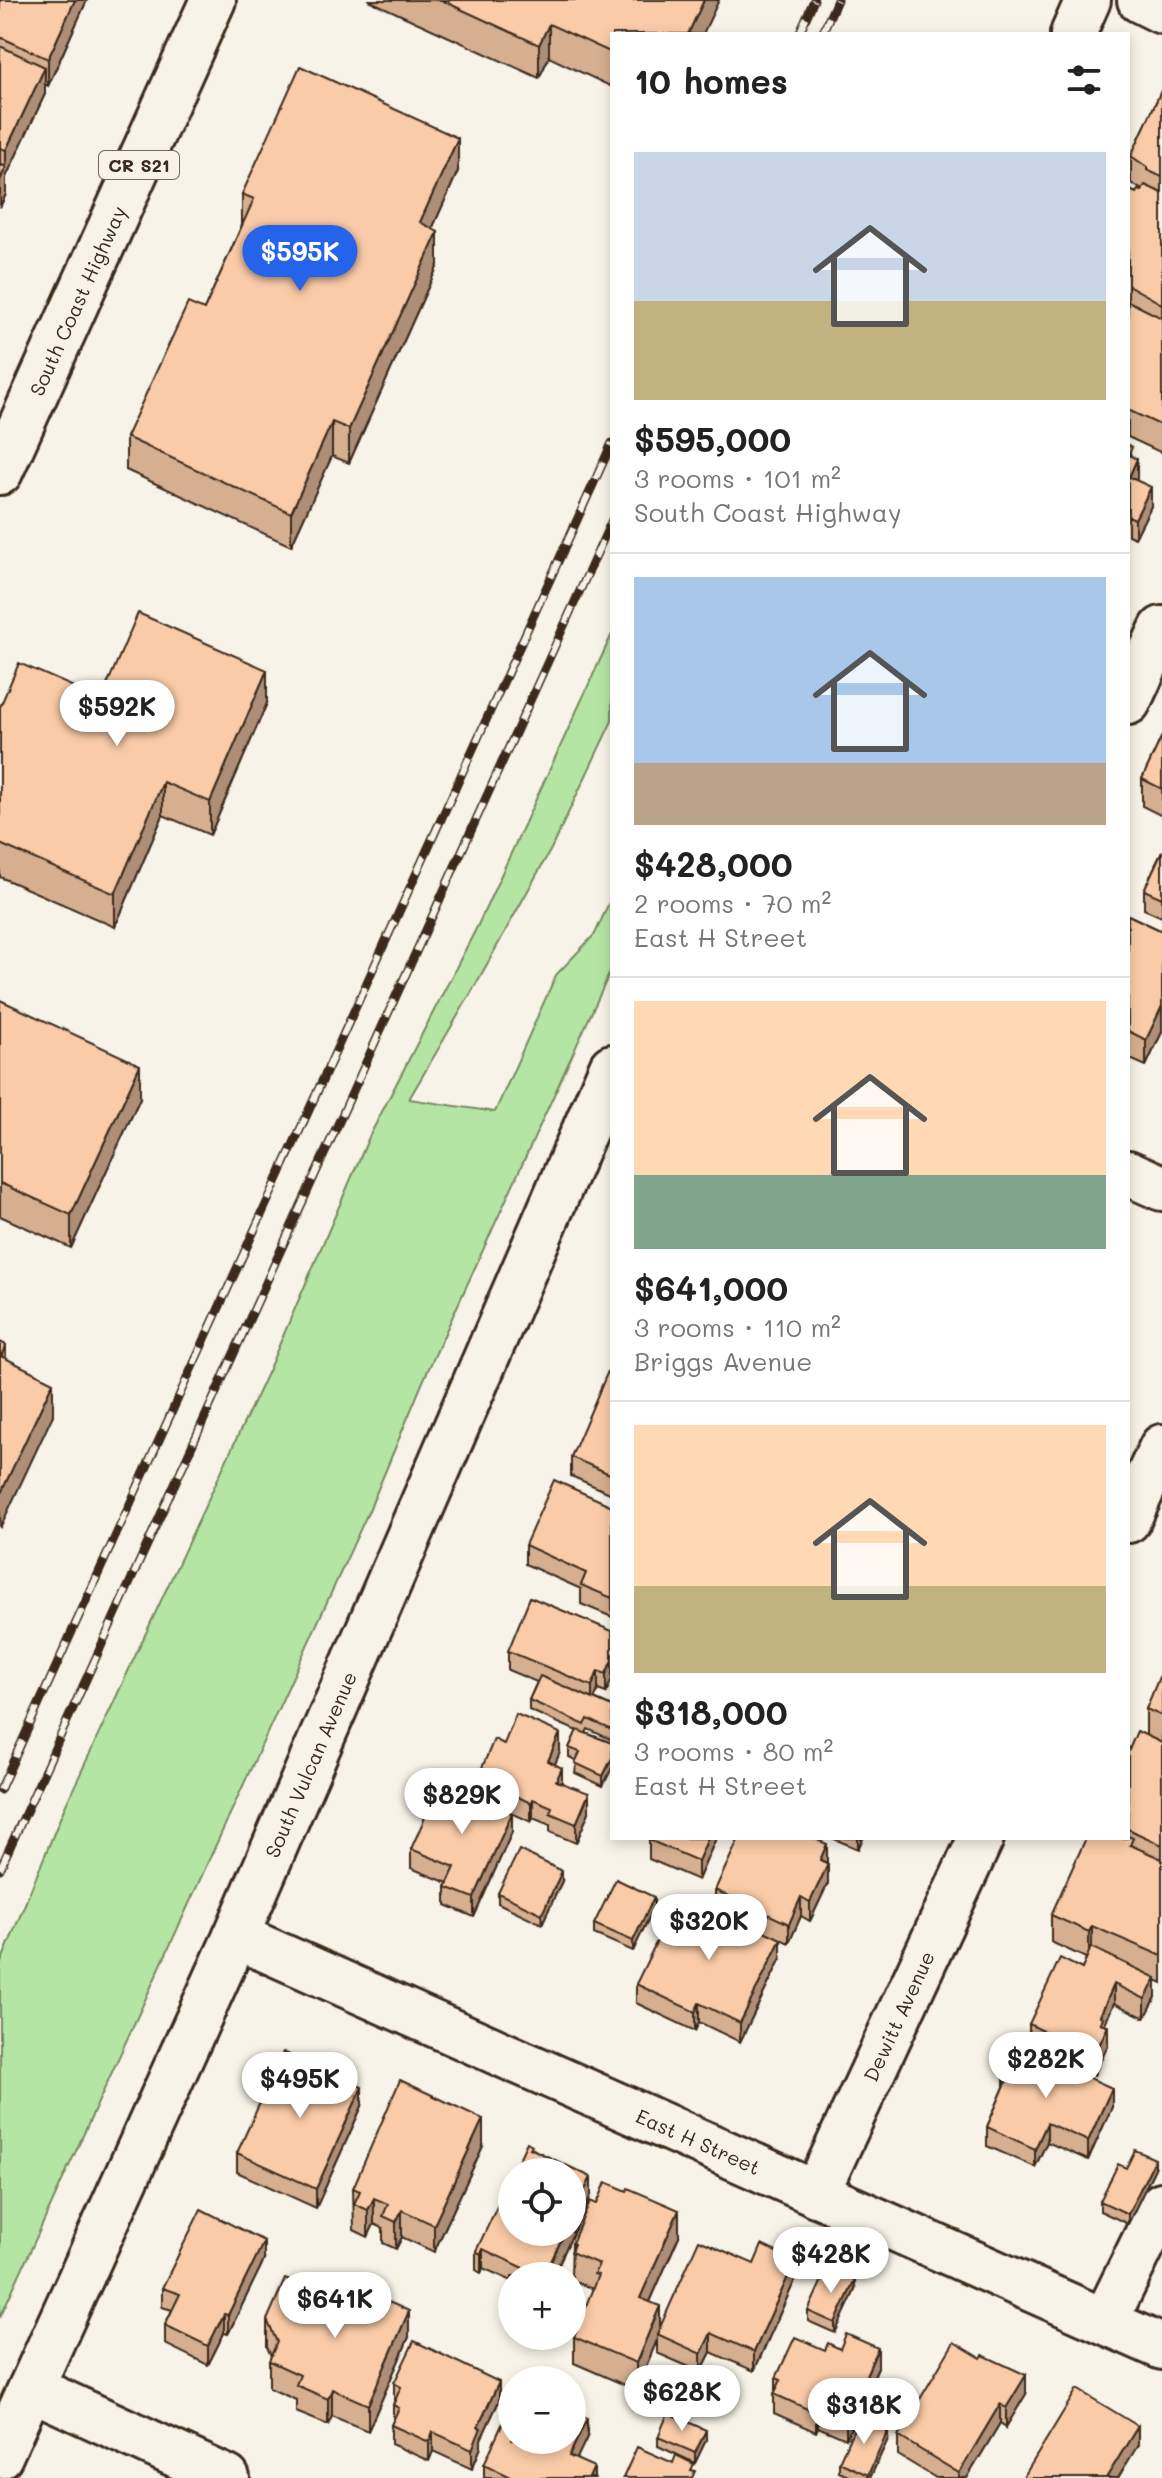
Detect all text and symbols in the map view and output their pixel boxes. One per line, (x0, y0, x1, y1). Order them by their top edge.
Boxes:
text: 10 homes (634, 58, 788, 103)
icon: filters (1062, 58, 1106, 102)
road number: CR S21 (99, 151, 179, 179)
street label: South Coast Highway (23, 201, 132, 400)
icon: home (798, 204, 942, 348)
pin: $595K (244, 225, 356, 293)
text: $595K (260, 234, 340, 268)
text: $595,000 (634, 416, 791, 461)
text: 3 rooms · 101 m² (634, 461, 841, 495)
text: South Coast Highway (634, 495, 901, 529)
icon: home (798, 629, 942, 773)
pin: $592K (61, 680, 173, 748)
text: $592K (78, 689, 156, 723)
text: $428,000 (634, 841, 793, 886)
text: 2 rooms · 70 m² (634, 886, 831, 920)
text: East H Street (634, 920, 807, 954)
icon: home (798, 1053, 942, 1197)
text: $641,000 (634, 1265, 788, 1310)
text: 3 rooms · 110 m² (634, 1310, 841, 1344)
text: Briggs Avenue (634, 1344, 812, 1378)
icon: home (798, 1477, 942, 1621)
street label: South Vulcan Avenue (259, 1667, 362, 1862)
text: $318,000 (634, 1689, 788, 1734)
text: 3 rooms · 80 m² (634, 1734, 833, 1768)
pin: $829K (406, 1768, 518, 1836)
text: East H Street (634, 1768, 807, 1802)
text: $829K (422, 1777, 502, 1811)
pin: $320K (653, 1894, 765, 1962)
text: $320K (669, 1903, 749, 1937)
street label: Dewitt Avenue (857, 1947, 940, 2086)
pin: $282K (990, 2032, 1102, 2100)
text: $282K (1007, 2041, 1085, 2075)
pin: $495K (244, 2052, 356, 2120)
text: $495K (260, 2061, 340, 2095)
street label: East H Street (632, 2102, 765, 2180)
map controls (498, 2158, 586, 2454)
button: locate (498, 2158, 586, 2246)
pin: $428K (775, 2227, 887, 2295)
text: $428K (791, 2236, 871, 2270)
button: + (498, 2262, 586, 2350)
pin: $641K (279, 2272, 391, 2340)
text: $641K (297, 2281, 373, 2315)
pin: $628K (626, 2365, 738, 2433)
button: − (498, 2366, 586, 2454)
text: $628K (642, 2374, 722, 2408)
pin: $318K (808, 2378, 920, 2446)
text: $318K (826, 2387, 902, 2421)

